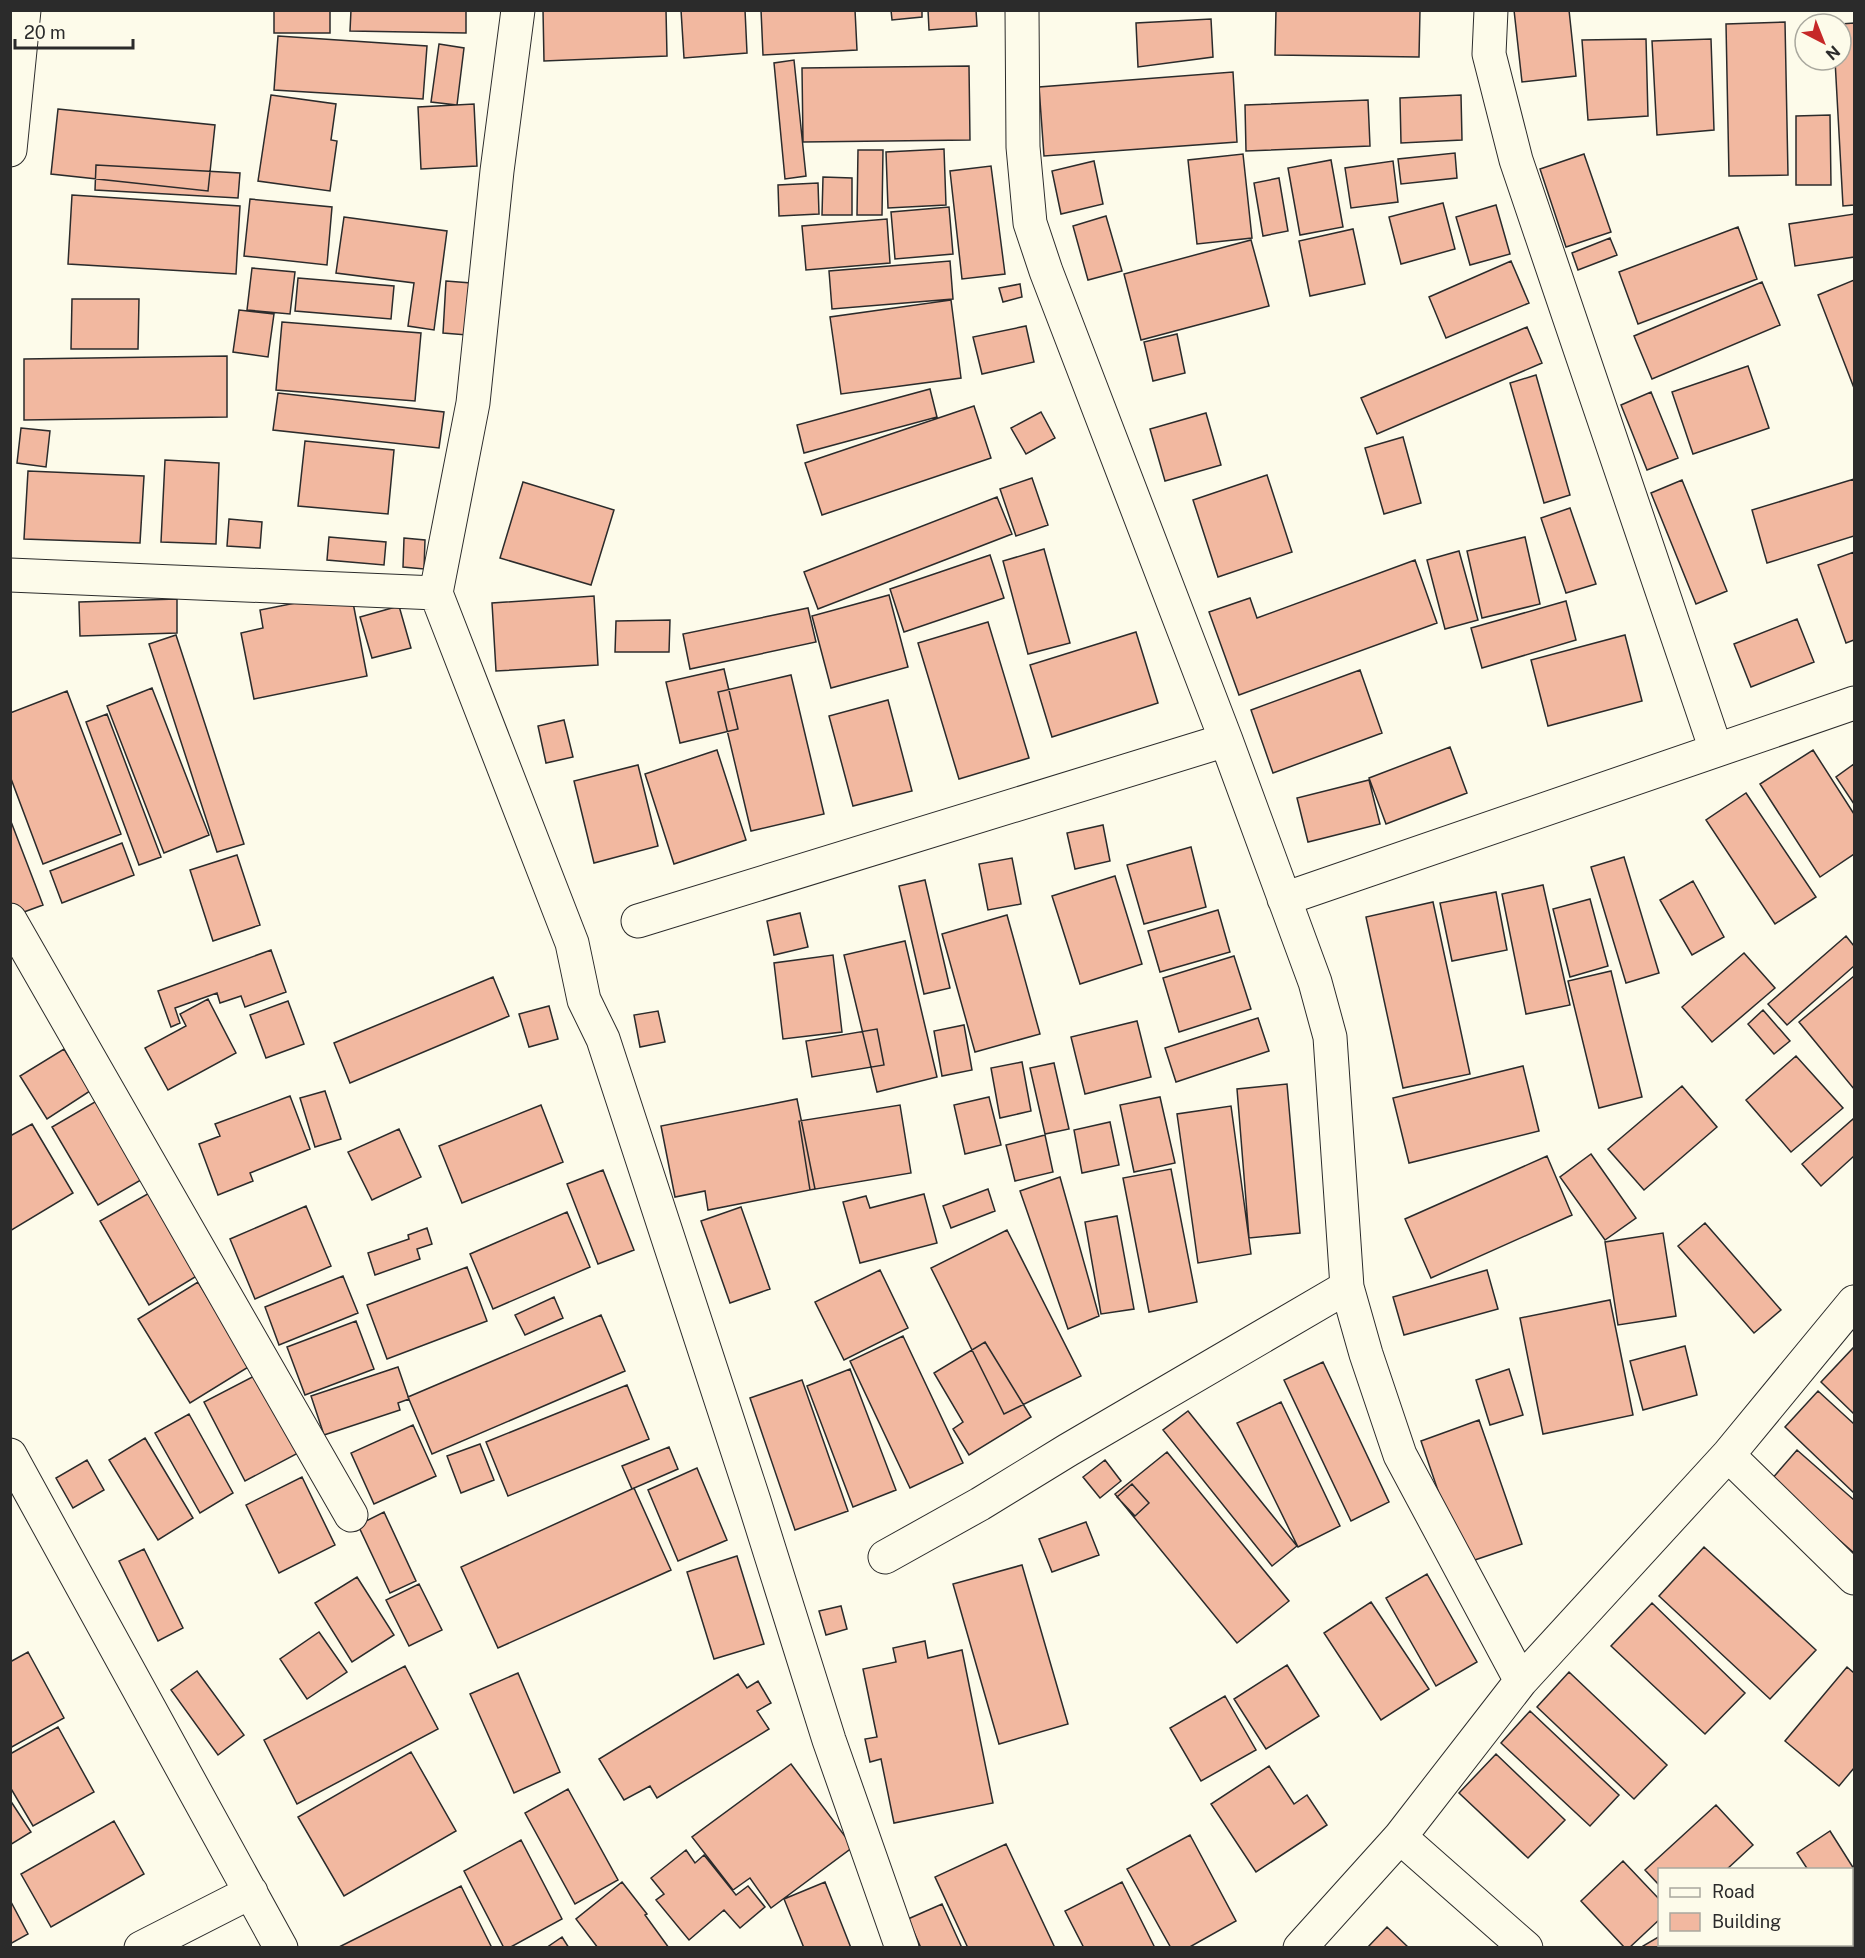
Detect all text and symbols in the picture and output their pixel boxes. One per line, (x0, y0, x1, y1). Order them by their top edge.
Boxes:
scale bar (15, 12, 134, 50)
north arrow (1793, 12, 1853, 72)
text: 20 m (24, 22, 66, 43)
text: N (1822, 42, 1844, 64)
legend (1658, 1868, 1853, 1946)
text: Road (1712, 1881, 1755, 1902)
text: Building (1712, 1911, 1781, 1932)

